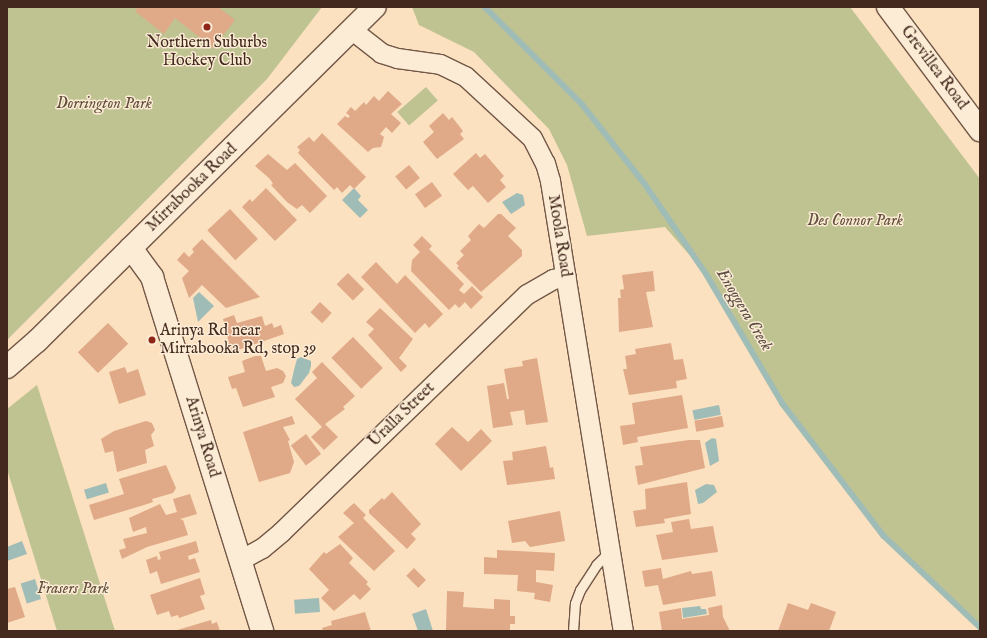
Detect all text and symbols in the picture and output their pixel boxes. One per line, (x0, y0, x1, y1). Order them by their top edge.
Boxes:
marker: Northern Suburbs Hockey Club (202, 22, 212, 32)
street label: Grevillea Road (896, 22, 972, 114)
place label: Northern Suburbs Hockey Club (147, 33, 267, 71)
park label: Dorrington Park (56, 94, 152, 114)
street label: Mirrabooka Road (143, 140, 241, 236)
street label: Moola Road (543, 194, 575, 278)
park label: Des Connor Park (807, 211, 903, 231)
water label: Enoggera Creek (711, 265, 777, 355)
place label: Arinya Rd near Mirrabooka Rd, stop 39 (160, 321, 316, 359)
marker: Arinya Rd near Mirrabooka Rd, stop 39 (147, 335, 157, 345)
street label: Uralla Street (365, 379, 439, 451)
street label: Arinya Road (181, 394, 223, 480)
park label: Frasers Park (37, 579, 109, 599)

